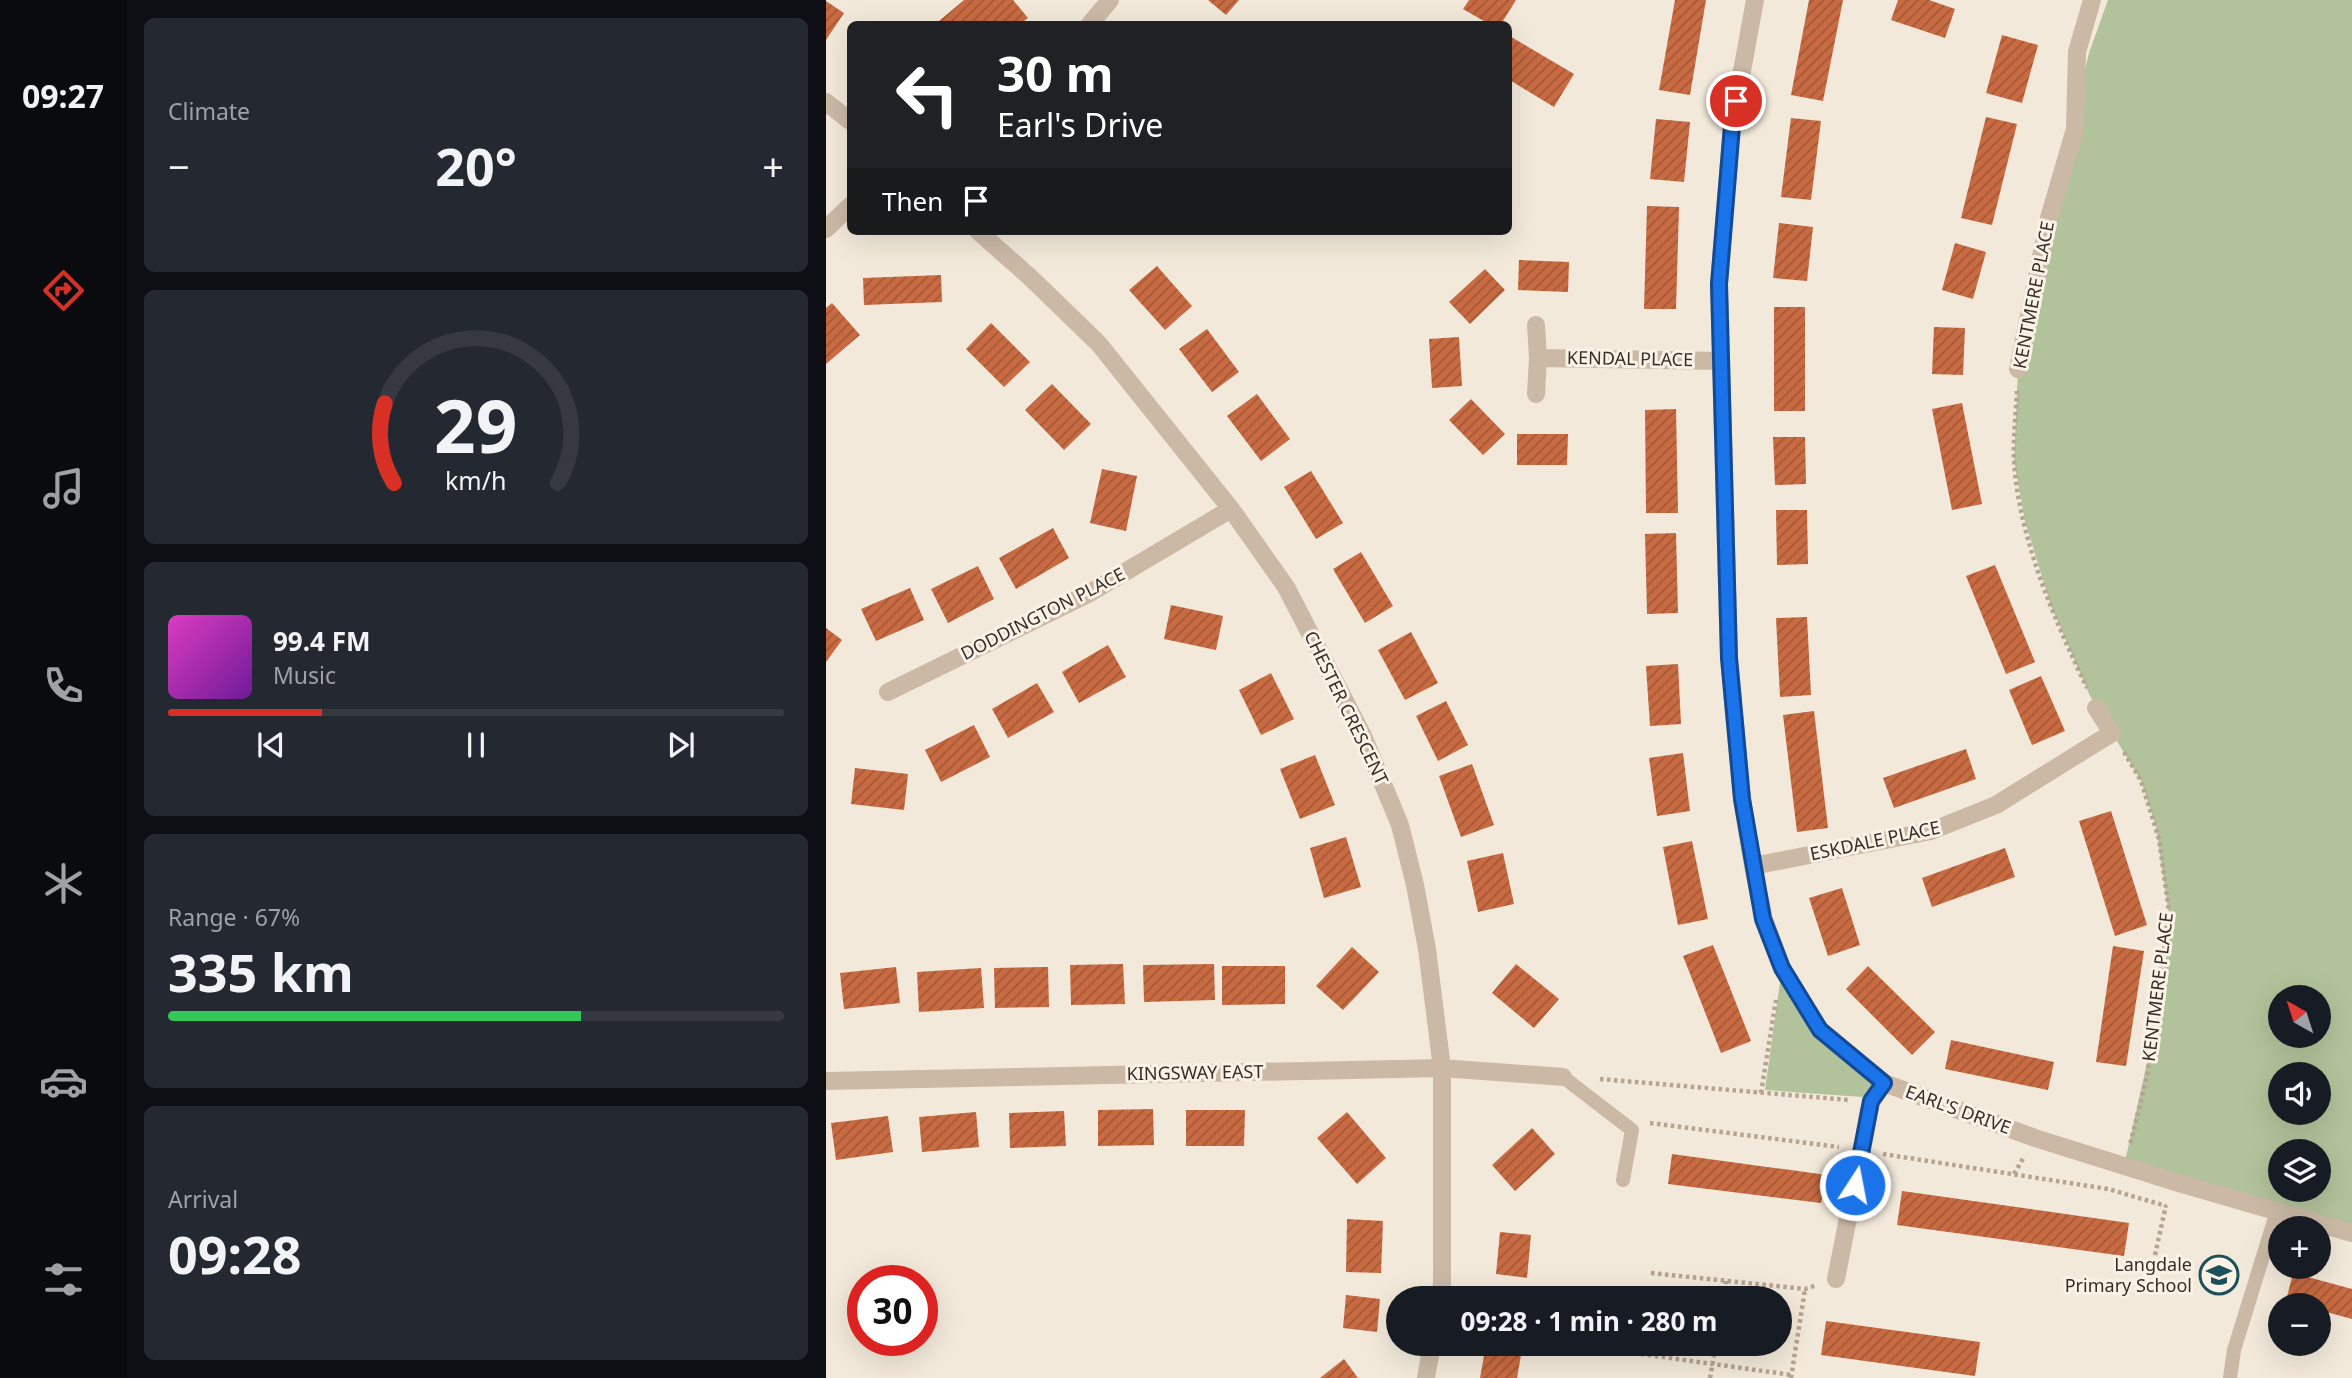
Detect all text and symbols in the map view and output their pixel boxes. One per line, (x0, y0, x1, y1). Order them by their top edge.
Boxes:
text: 30 m (997, 40, 1114, 106)
icon: left (882, 49, 973, 140)
pin (1706, 71, 1766, 131)
text: 09:27 (22, 74, 104, 117)
icon: arrive (1717, 82, 1755, 120)
text: Climate (168, 95, 250, 127)
text: Earl's Drive (997, 103, 1163, 146)
text: 20° (435, 130, 517, 201)
text: − (168, 140, 190, 192)
text: + (762, 140, 784, 192)
icon: arrive (957, 182, 995, 220)
text: Then (882, 183, 943, 219)
street label: KENTMERE PLACE (2007, 219, 2059, 371)
icon: directions (39, 266, 88, 315)
street label: KENDAL PLACE (1567, 345, 1693, 371)
text: 29 (434, 375, 518, 474)
text: km/h (445, 463, 507, 497)
icon: music (39, 464, 88, 513)
street label: DODDINGTON PLACE (956, 561, 1129, 665)
text: 99.4 FM (273, 623, 370, 659)
street label: CHESTER CRESCENT (1299, 627, 1395, 788)
text: Music (273, 659, 336, 691)
icon: phone (39, 661, 88, 710)
icon: previous (252, 726, 290, 764)
icon: pause (457, 726, 495, 764)
icon: next (662, 726, 700, 764)
street label: ESKDALE PLACE (1808, 815, 1942, 866)
icon: climate (39, 859, 88, 908)
text: Range · 67% (168, 901, 300, 933)
street label: KENTMERE PLACE (2136, 911, 2178, 1063)
text: 335 km (168, 936, 354, 1007)
north arrow (2268, 985, 2331, 1048)
map controls (2268, 985, 2331, 1356)
icon: car (39, 1057, 88, 1106)
street label: KINGSWAY EAST (1126, 1059, 1263, 1085)
button: sound (2268, 1062, 2331, 1125)
street label: EARL'S DRIVE (1902, 1079, 2014, 1139)
button: layers (2268, 1139, 2331, 1202)
position arrow (1818, 1148, 1892, 1222)
text: Arrival (168, 1183, 238, 1215)
button: + (2268, 1216, 2331, 1279)
text: 09:28 (168, 1218, 302, 1289)
place label: Langdale Primary School (2065, 1252, 2192, 1297)
school or university icon: Langdale Primary School (2198, 1254, 2240, 1296)
icon: filters (39, 1255, 88, 1304)
speed limit sign: 30 (847, 1265, 938, 1356)
button: − (2268, 1293, 2331, 1356)
text: 09:28 · 1 min · 280 m (1461, 1303, 1717, 1339)

